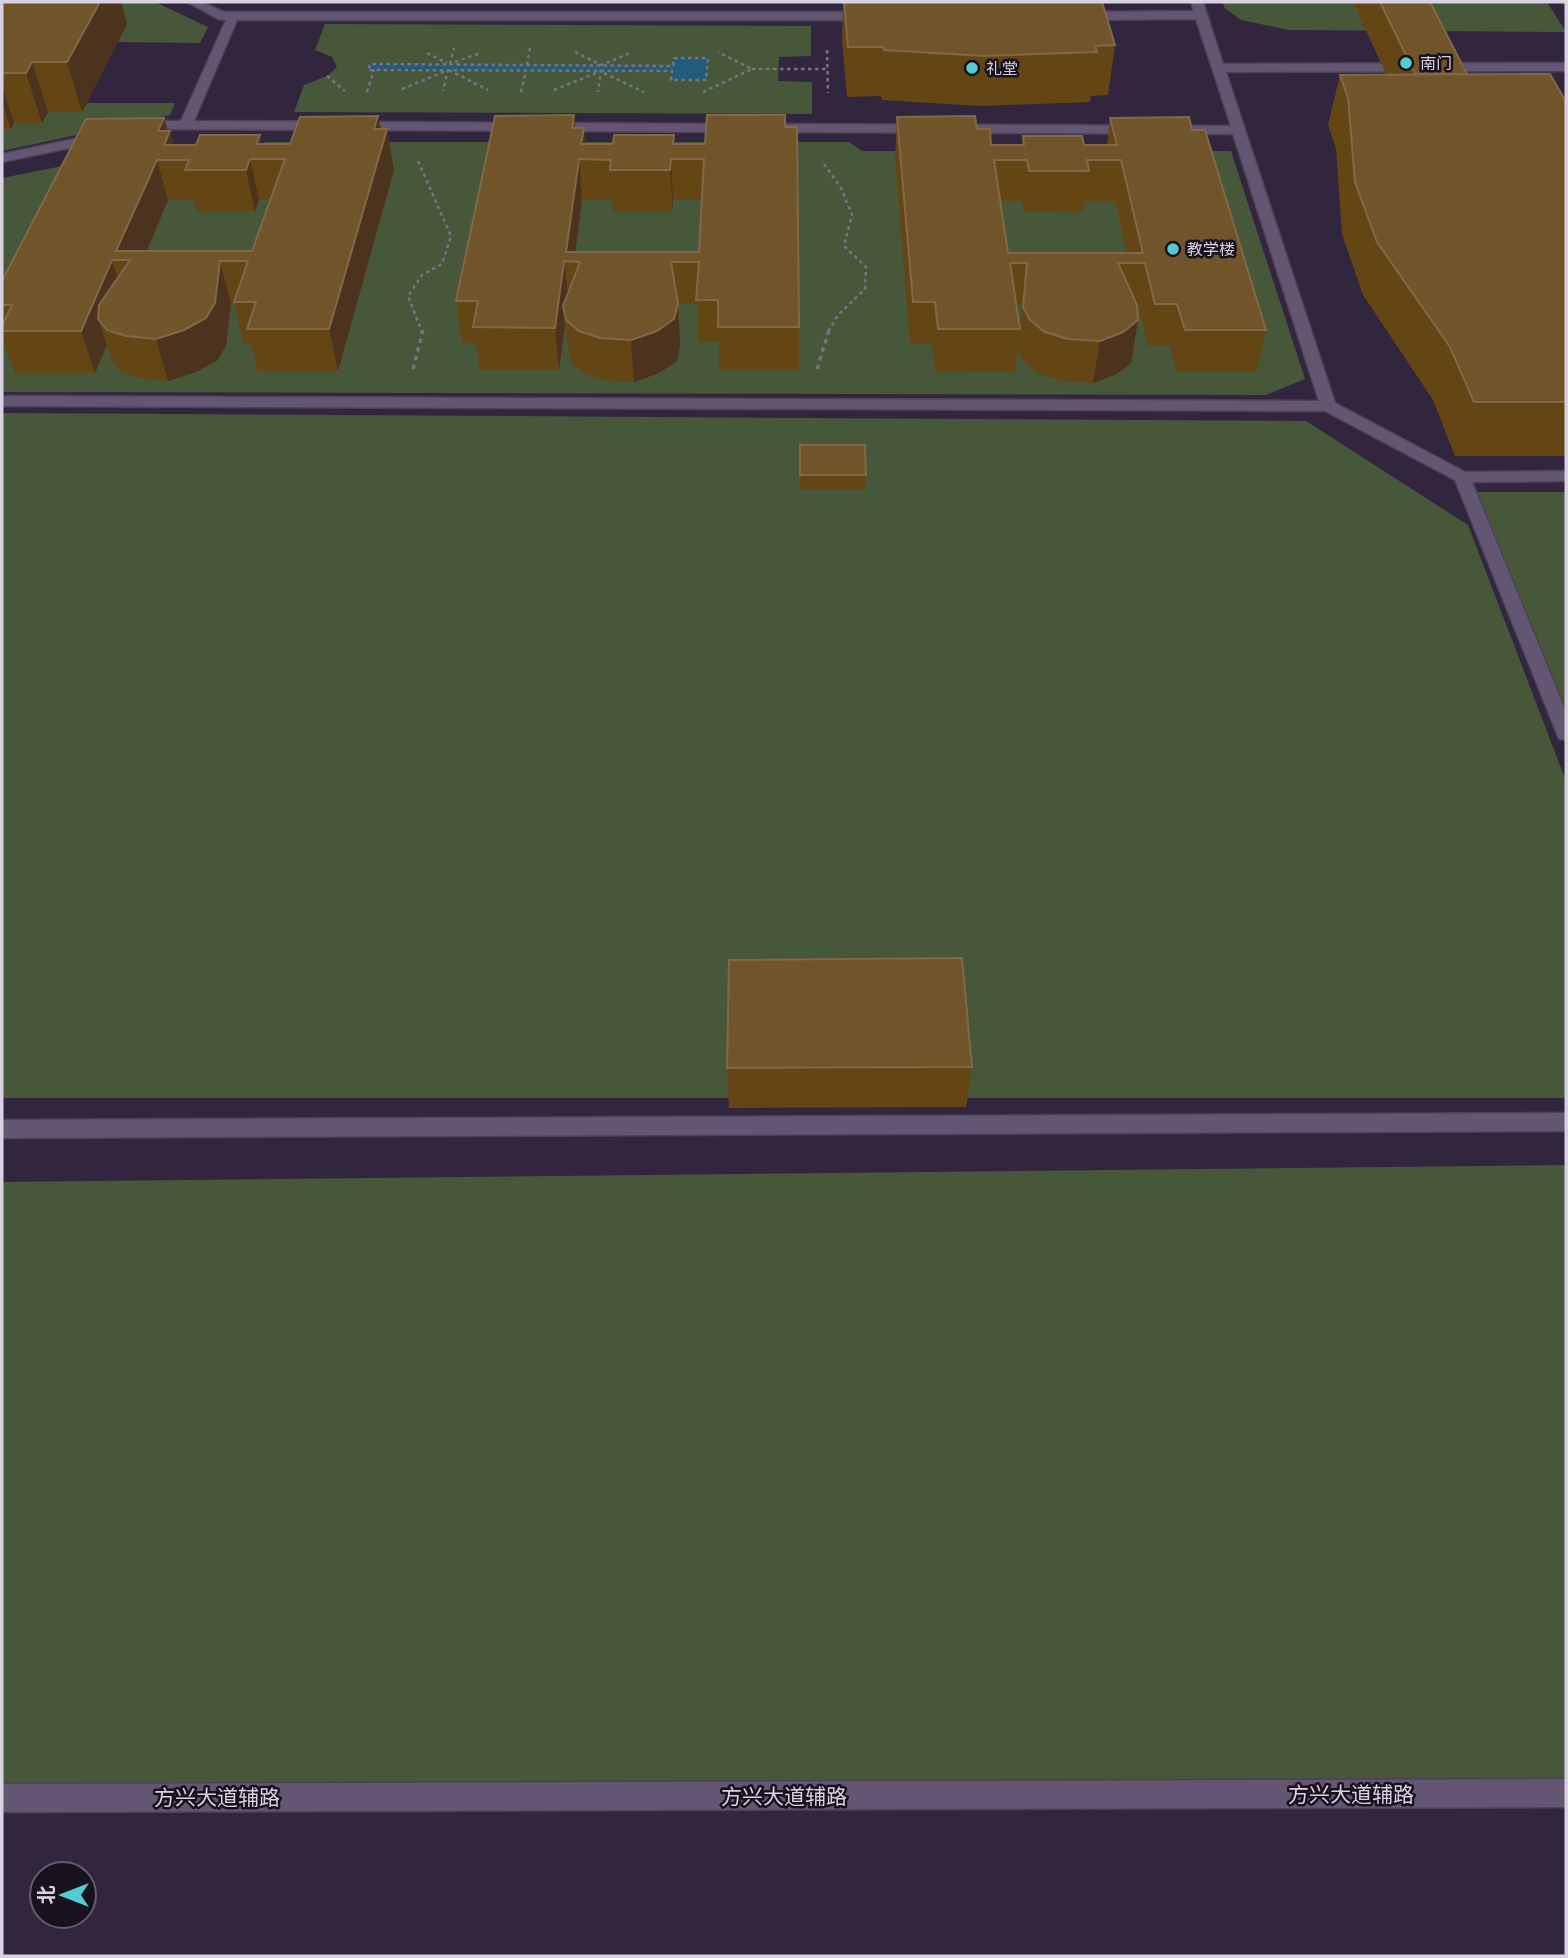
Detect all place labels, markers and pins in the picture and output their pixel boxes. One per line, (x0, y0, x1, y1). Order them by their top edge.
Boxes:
place label: 南门 (1420, 53, 1452, 73)
marker: 南门 (1398, 55, 1414, 71)
place label: 礼堂 (986, 58, 1018, 78)
marker: 礼堂 (964, 60, 980, 76)
place label: 教学楼 (1187, 239, 1235, 259)
marker: 教学楼 (1165, 241, 1181, 257)

